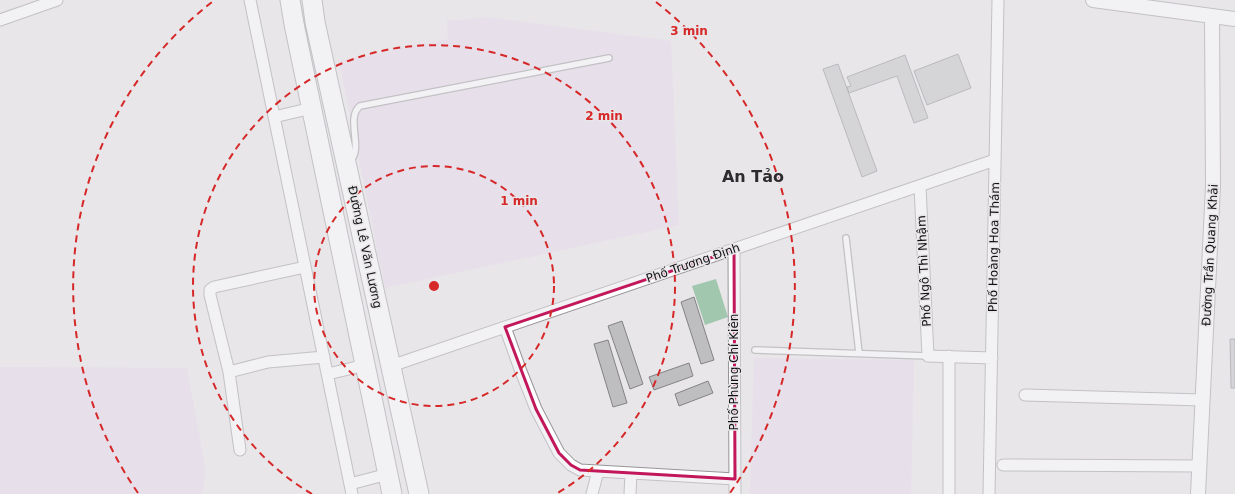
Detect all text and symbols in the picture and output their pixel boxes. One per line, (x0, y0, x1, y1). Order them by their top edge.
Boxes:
text: 3 min (670, 24, 708, 38)
text: 2 min (585, 109, 623, 123)
district label: An Tảo (722, 167, 784, 186)
street label: Phố Hoàng Hoa Thám (986, 182, 1002, 312)
street label: Đường Trần Quang Khải (1199, 184, 1221, 326)
street label: Đường Lê Văn Lương (345, 185, 385, 309)
text: 1 min (500, 194, 538, 208)
street label: Phố Ngô Thì Nhậm (914, 215, 934, 327)
street label: Phố Trương Định (644, 240, 742, 286)
centre of rings (427, 279, 441, 293)
street label: Phố Phùng Chí Kiên (727, 314, 741, 430)

